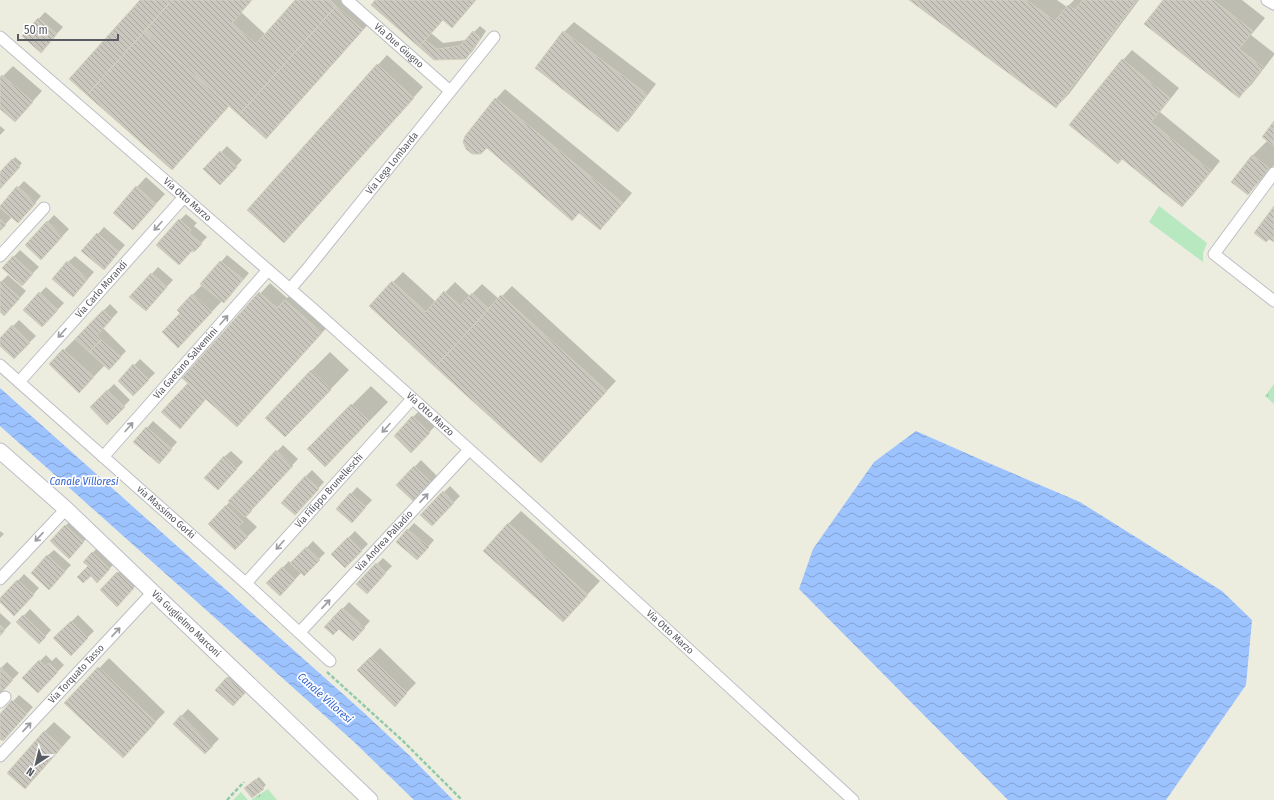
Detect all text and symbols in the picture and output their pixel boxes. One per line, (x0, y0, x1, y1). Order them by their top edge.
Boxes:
scale bar (18, 16, 118, 42)
street label: Via Due Giugno (372, 21, 426, 71)
text: 50 m (24, 23, 48, 37)
street label: Via Lega Lombarda (364, 130, 421, 197)
street label: Via Otto Marzo (161, 176, 214, 224)
one-way arrow (154, 221, 163, 231)
street label: Via Carlo Morandi (73, 259, 130, 320)
one-way arrow (219, 314, 228, 325)
street label: Via Gaetano Salvemini (151, 325, 220, 401)
one-way arrow (58, 328, 67, 338)
street label: Via Otto Marzo (404, 390, 456, 439)
one-way arrow (124, 422, 133, 433)
one-way arrow (382, 423, 391, 433)
street label: Via Filippo Brunelleschi (292, 451, 366, 531)
water label: Canale Villoresi (49, 475, 119, 488)
street label: via Massimo Gorki (134, 483, 198, 542)
one-way arrow (419, 493, 429, 503)
street label: Via Andrea Palladio (353, 508, 416, 574)
one-way arrow (35, 532, 44, 542)
one-way arrow (275, 540, 285, 550)
street label: Via Guglielmo Marconi (149, 588, 223, 660)
one-way arrow (321, 599, 331, 609)
street label: Via Otto Marzo (644, 607, 696, 657)
one-way arrow (111, 627, 120, 637)
street label: Via Torquato Tasso (46, 642, 107, 706)
water label: Canale Villoresi (295, 670, 355, 726)
one-way arrow (22, 722, 31, 732)
north arrow (16, 744, 56, 784)
text: N (24, 765, 37, 779)

